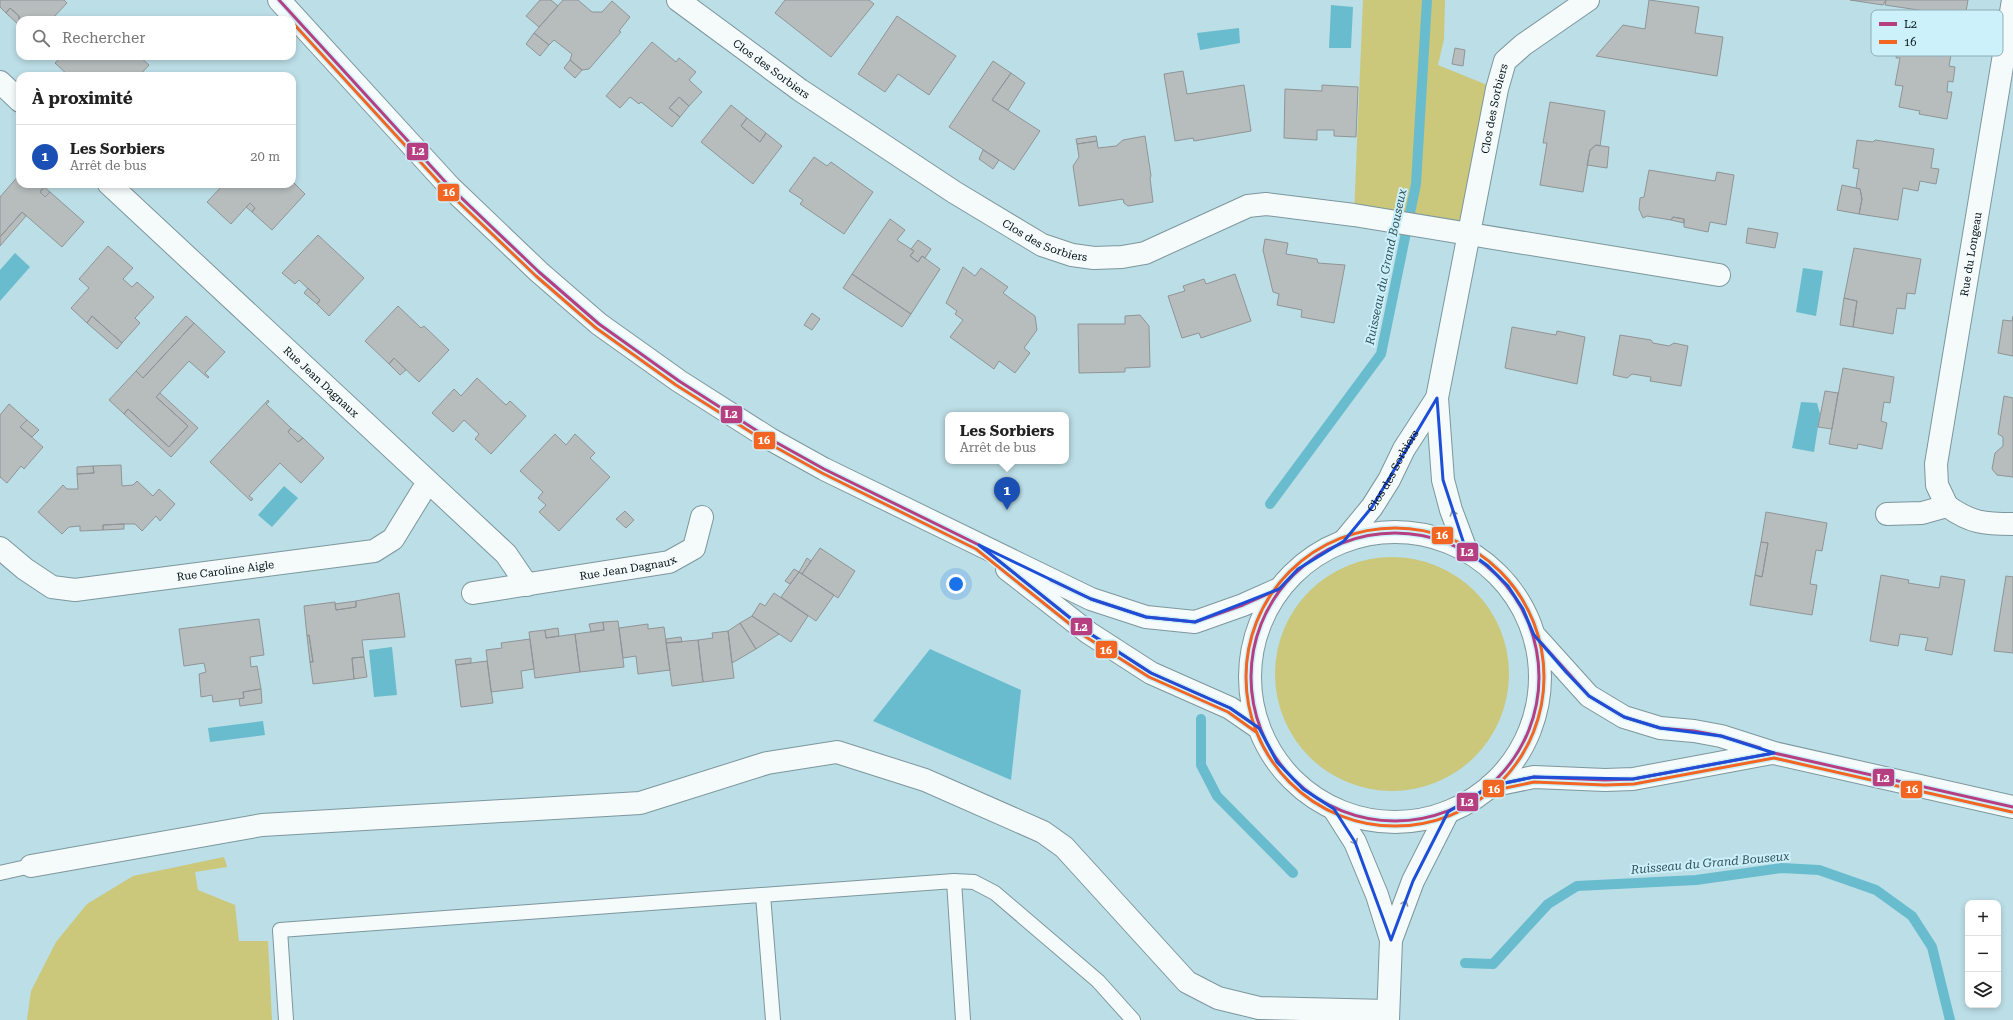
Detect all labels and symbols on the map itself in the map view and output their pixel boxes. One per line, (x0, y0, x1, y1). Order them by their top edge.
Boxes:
legend (1871, 10, 2003, 56)
text: L2 (1904, 18, 1917, 31)
street label: Clos des Sorbiers (730, 36, 812, 101)
text: 16 (1904, 36, 1916, 49)
street label: Clos des Sorbiers (1478, 62, 1510, 155)
line badge: L2 (406, 142, 429, 161)
text: L2 (411, 145, 425, 158)
line badge: 16 (437, 183, 460, 202)
text: 16 (443, 186, 455, 199)
water label: Ruisseau du Grand Bouseux (1362, 188, 1409, 347)
street label: Rue du Longeau (1957, 211, 1984, 297)
street label: Clos des Sorbiers (1000, 216, 1088, 264)
street label: Rue Jean Dagnaux (281, 344, 362, 420)
line badge: L2 (720, 405, 743, 424)
text: L2 (724, 408, 738, 421)
street label: Clos des Sorbiers (1364, 427, 1421, 514)
line badge: 16 (753, 431, 776, 450)
text: 16 (758, 434, 770, 447)
pin: 1 (994, 477, 1020, 510)
one-way arrow (1449, 510, 1457, 517)
line badge: 16 (1431, 526, 1454, 545)
text: 16 (1436, 529, 1448, 542)
line badge: L2 (1456, 542, 1479, 562)
text: L2 (1460, 546, 1474, 559)
street label: Rue Jean Dagnaux (579, 552, 679, 583)
street label: Rue Caroline Aigle (176, 558, 275, 583)
your location (946, 574, 966, 594)
line badge: L2 (1070, 617, 1093, 636)
text: L2 (1074, 621, 1088, 634)
line badge: 16 (1095, 640, 1118, 659)
text: 16 (1100, 644, 1112, 657)
line badge: L2 (1872, 768, 1895, 787)
text: L2 (1876, 772, 1890, 785)
line badge: 16 (1482, 779, 1505, 798)
line badge: 16 (1900, 780, 1923, 799)
text: 16 (1488, 783, 1500, 796)
text: 16 (1906, 783, 1918, 796)
line badge: L2 (1456, 792, 1479, 812)
text: L2 (1460, 796, 1474, 809)
one-way arrow (1350, 838, 1357, 846)
water label: Ruisseau du Grand Bouseux (1629, 849, 1790, 877)
one-way arrow (1400, 900, 1408, 907)

